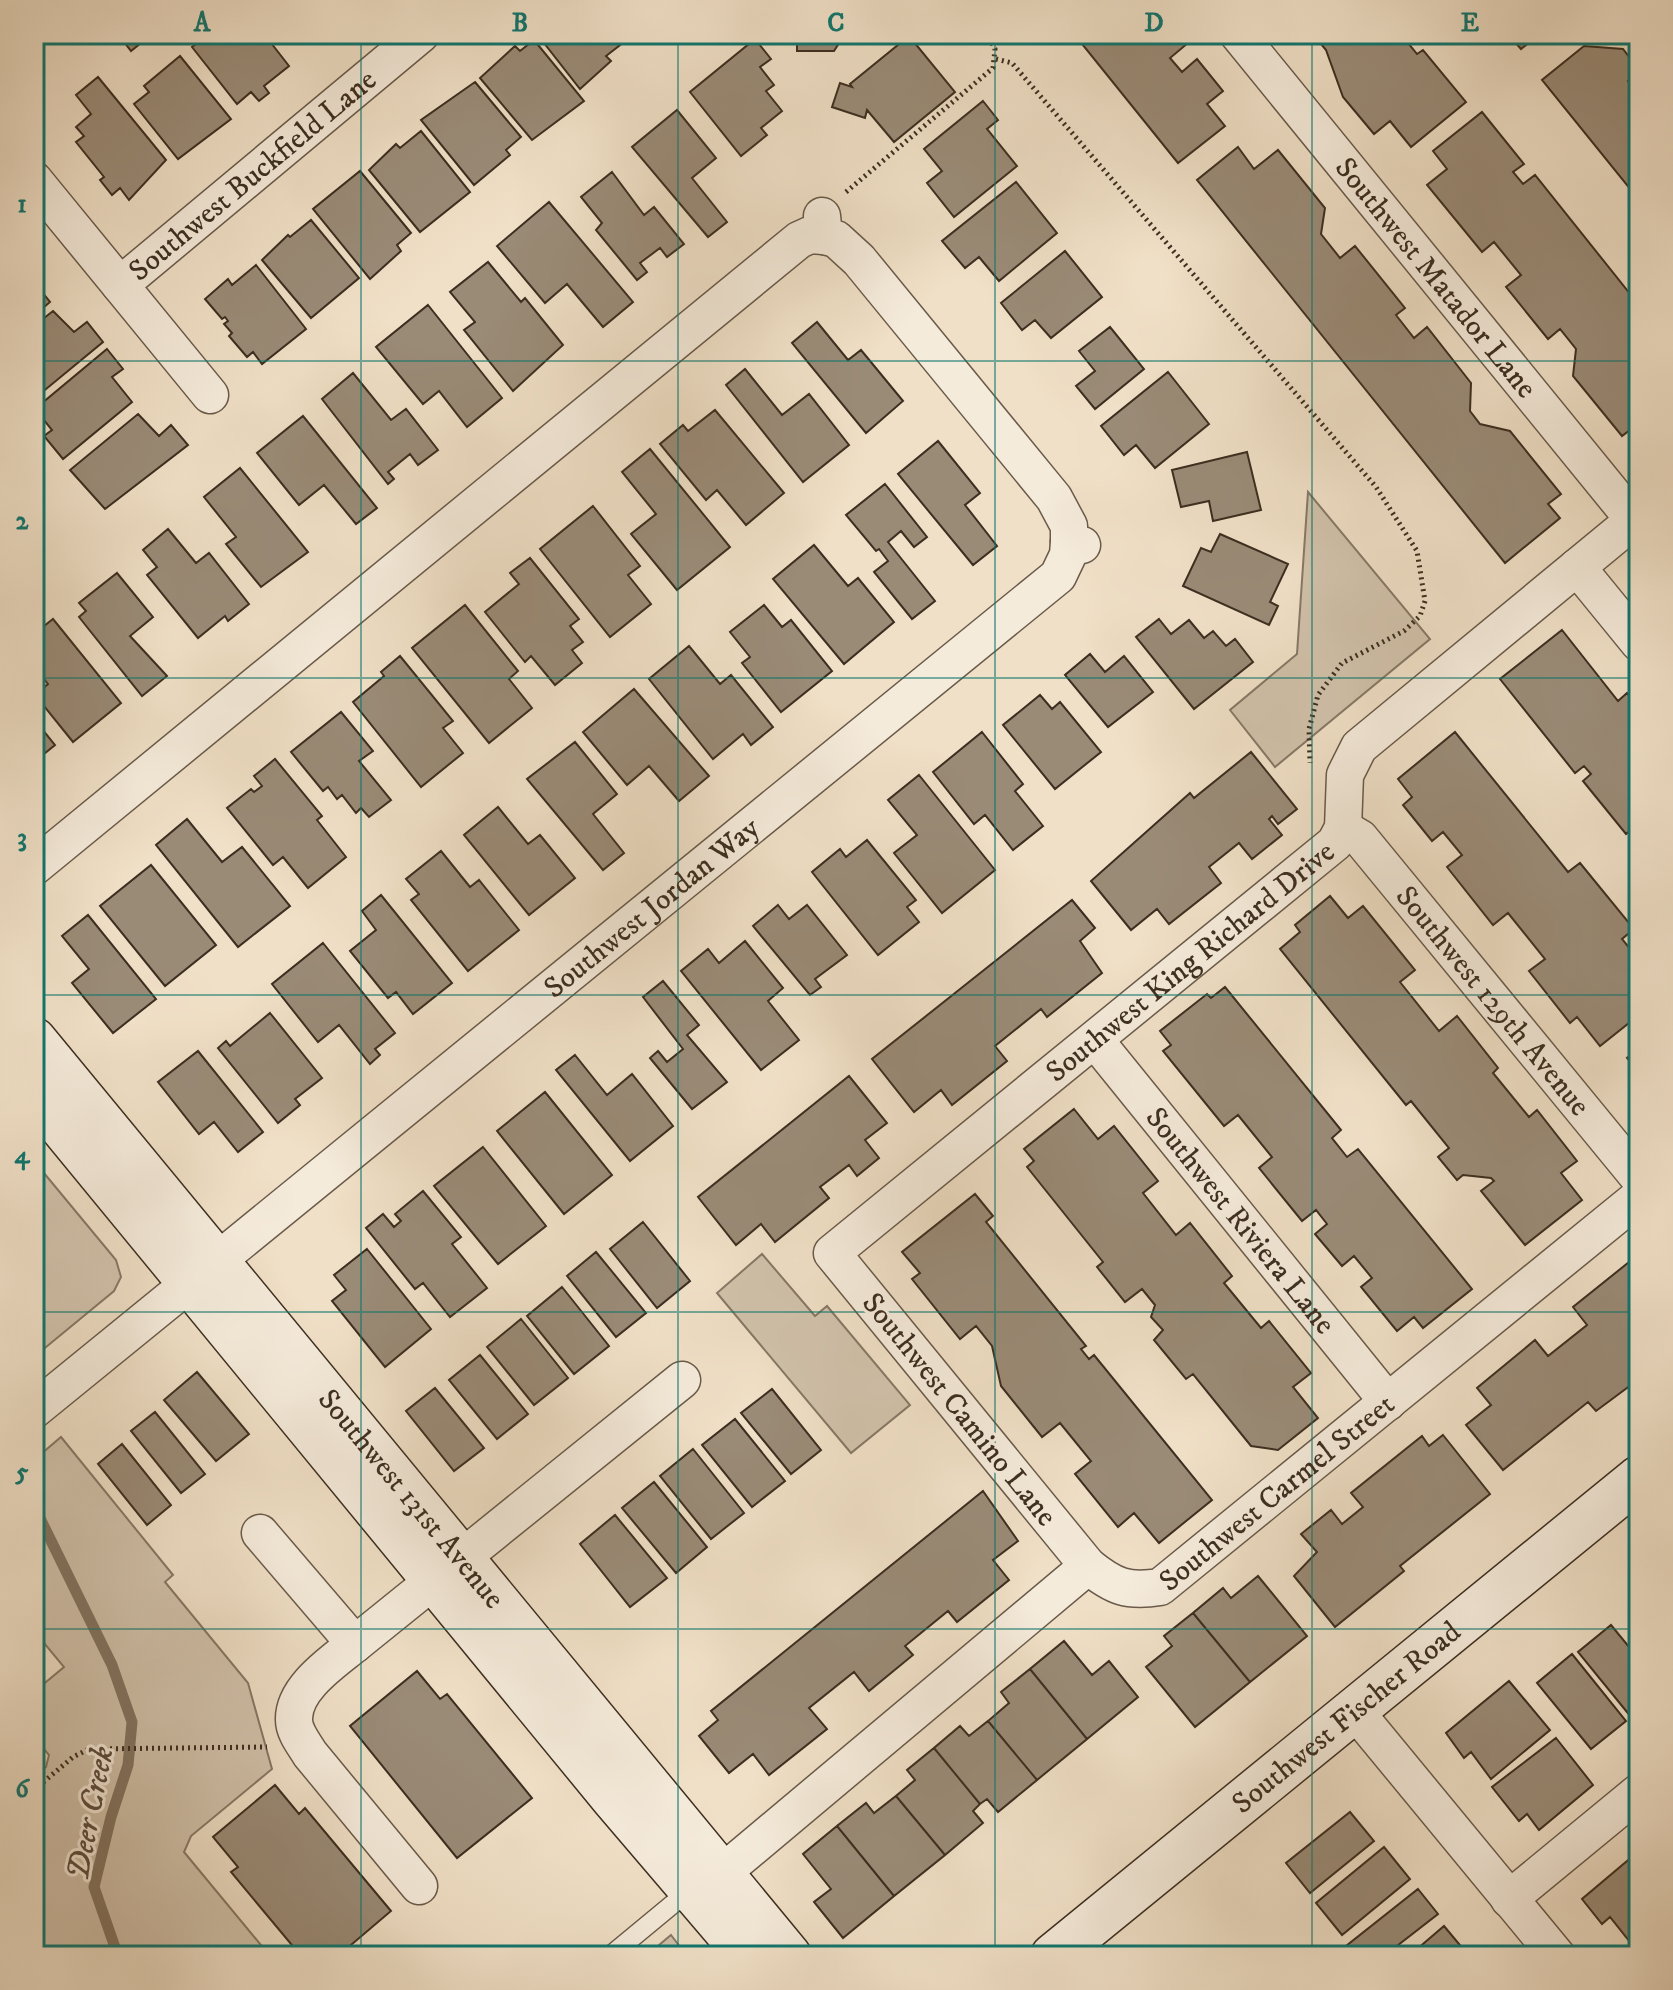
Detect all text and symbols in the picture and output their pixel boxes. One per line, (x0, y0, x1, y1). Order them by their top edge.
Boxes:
text: A (193, 7, 212, 40)
text: B (512, 7, 528, 40)
text: C (827, 7, 845, 40)
text: D (1144, 7, 1164, 40)
text: E (1461, 7, 1479, 40)
street label: Southwest Buckfield Lane (122, 62, 384, 290)
street label: Southwest Matador Lane (1326, 151, 1544, 406)
text: 1 (17, 188, 27, 221)
text: 2 (16, 505, 30, 538)
street label: Southwest Jordan Way (537, 809, 768, 1007)
text: 3 (17, 822, 27, 855)
street label: Southwest King Richard Drive (1039, 834, 1343, 1091)
street label: Southwest 129th Avenue (1387, 879, 1597, 1124)
street label: Southwest Riviera Lane (1137, 1100, 1343, 1342)
text: 4 (15, 1139, 31, 1172)
street label: Southwest Camino Lane (853, 1286, 1064, 1534)
street label: Southwest 131st Avenue (309, 1382, 512, 1617)
street label: Southwest Carmel Street (1152, 1387, 1403, 1600)
text: 5 (15, 1456, 29, 1489)
street label: Southwest Fischer Road (1225, 1614, 1469, 1822)
water label: Deer Creek (58, 1743, 124, 1884)
text: 6 (15, 1773, 30, 1806)

